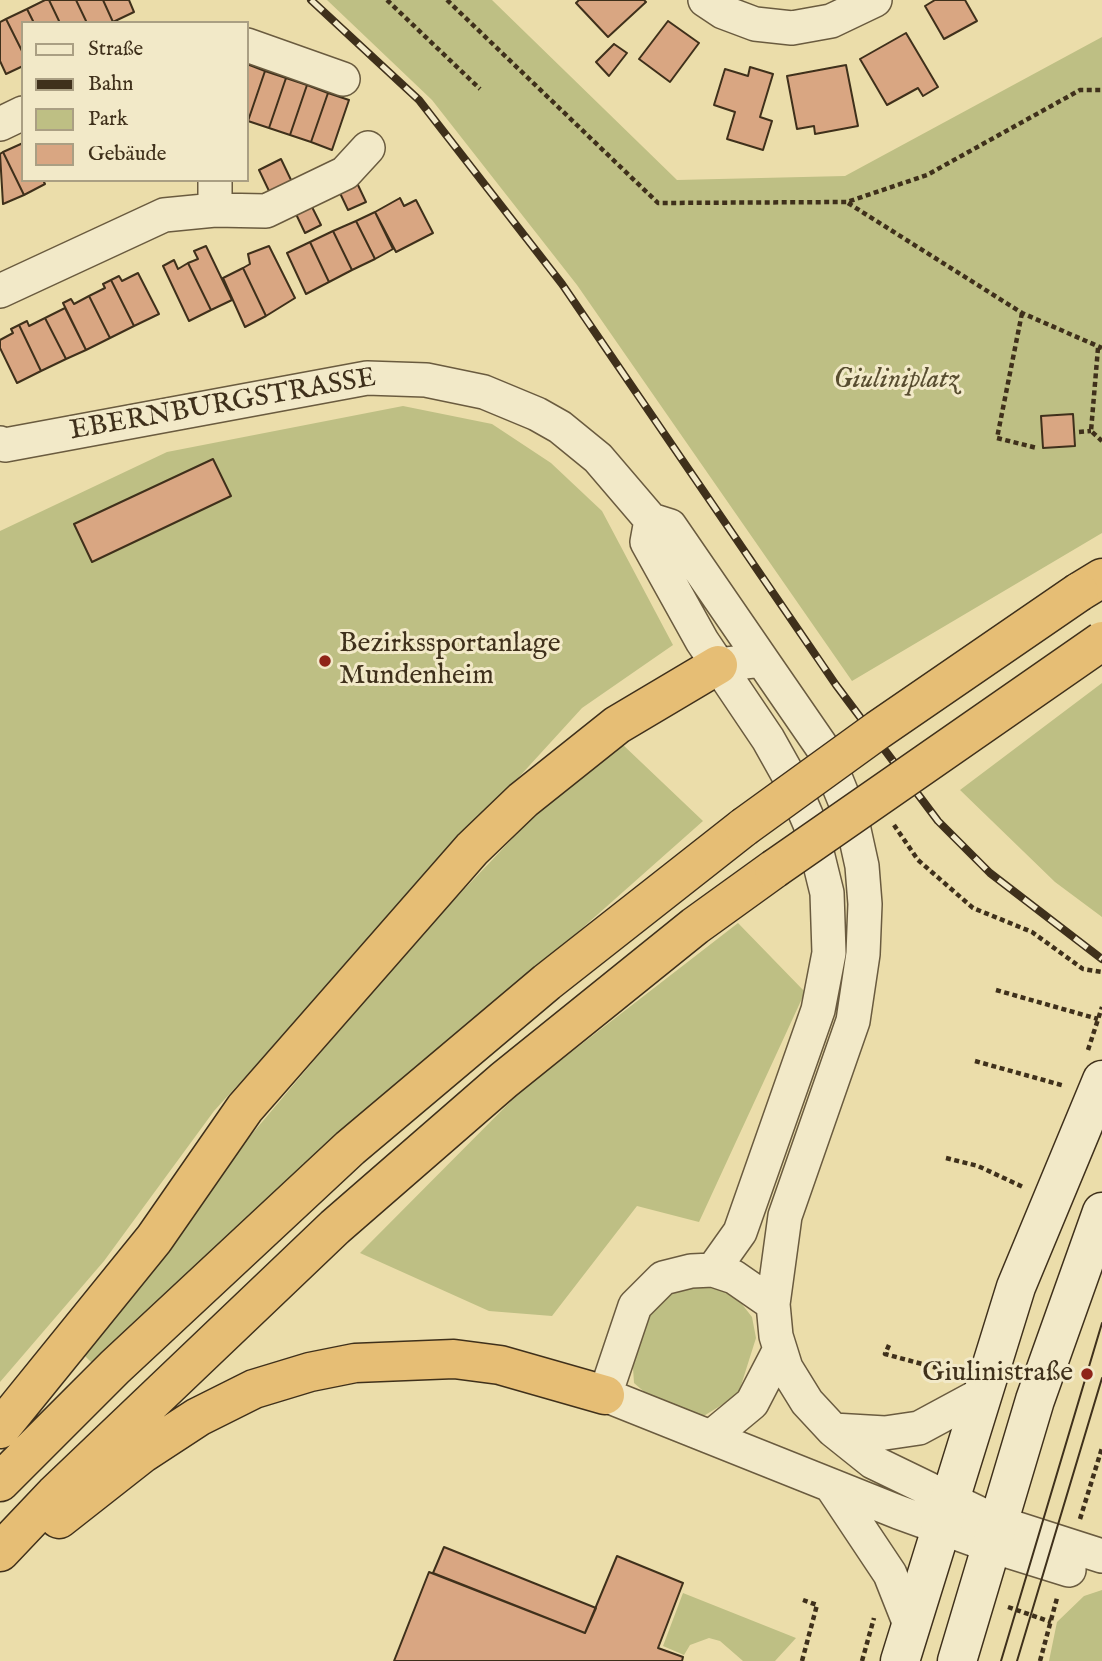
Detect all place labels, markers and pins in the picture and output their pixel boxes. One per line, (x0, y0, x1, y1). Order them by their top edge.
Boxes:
place label: Bezirkssportanlage Mundenheim (339, 628, 561, 694)
marker: Bezirkssportanlage Mundenheim (317, 653, 333, 669)
place label: Giulinistraße (922, 1357, 1073, 1391)
marker: Giulinistraße (1079, 1366, 1095, 1382)

